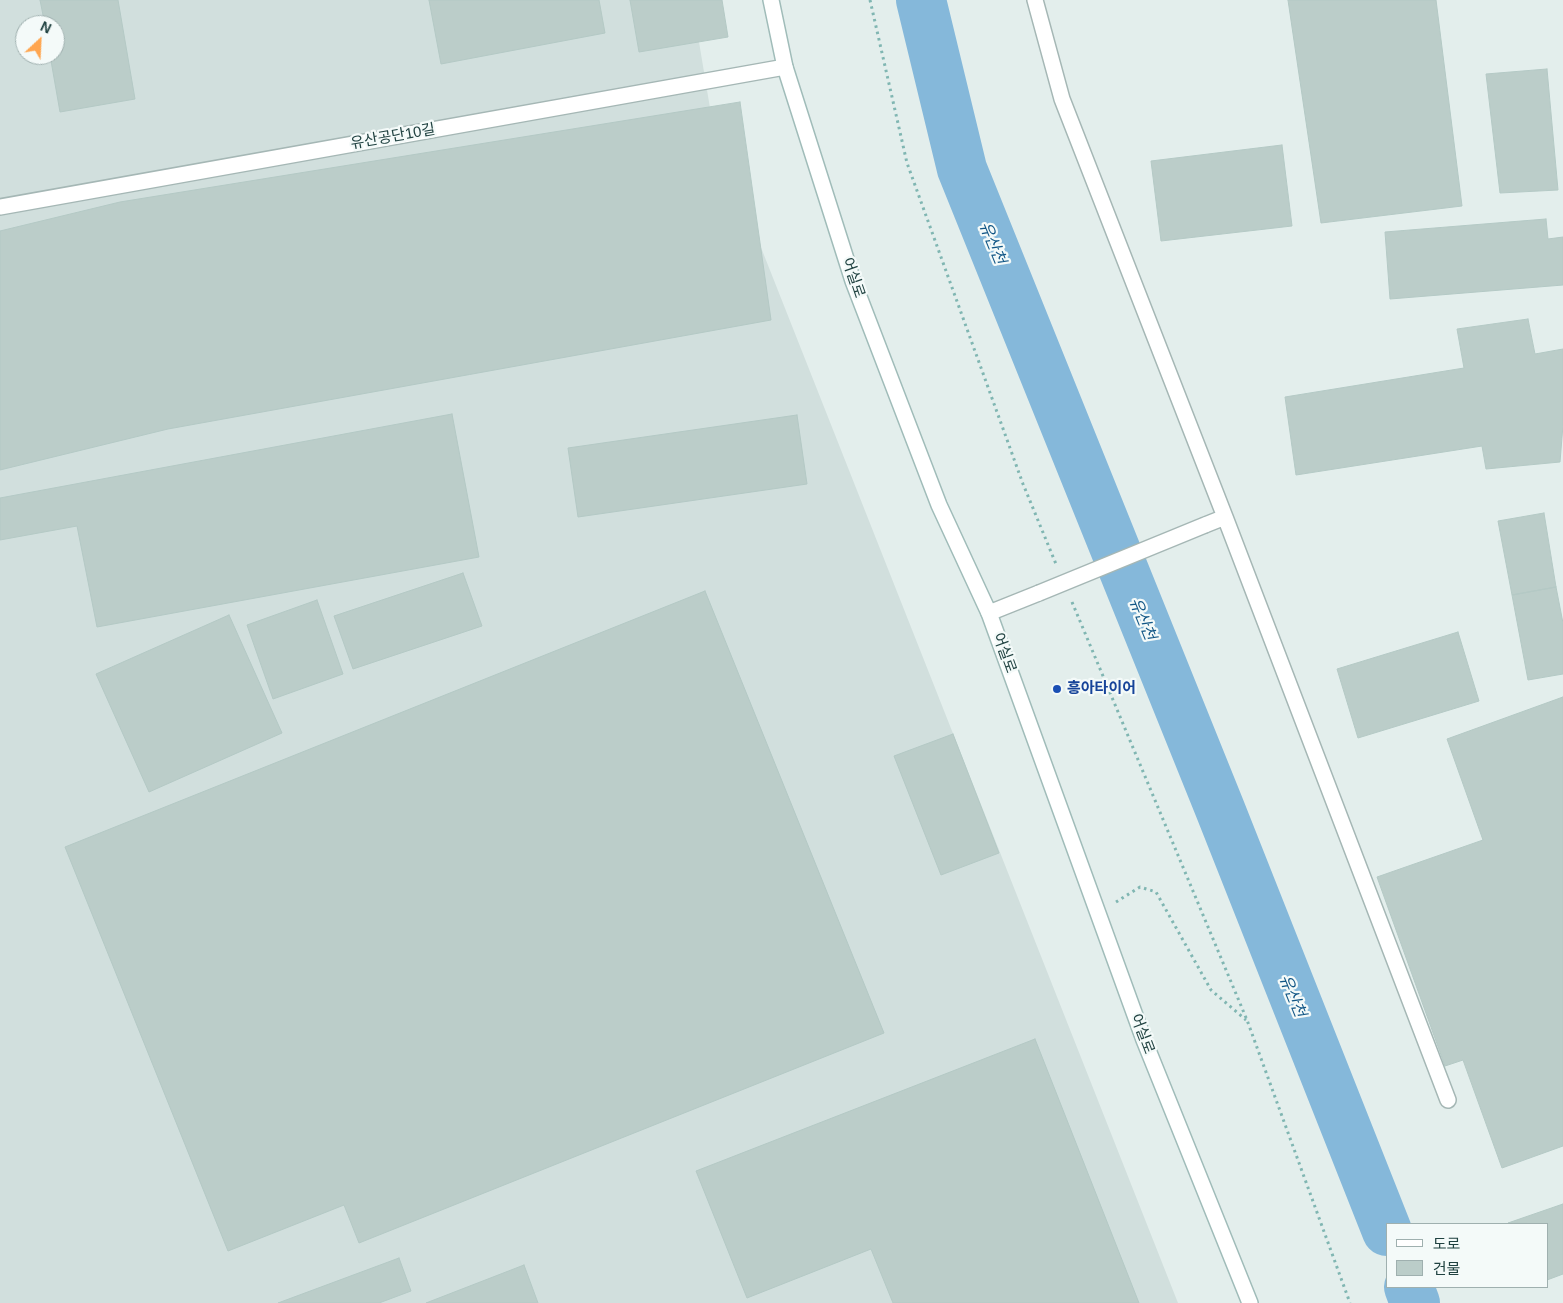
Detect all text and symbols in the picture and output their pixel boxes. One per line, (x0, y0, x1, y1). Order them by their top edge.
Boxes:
north arrow (15, 15, 65, 65)
text: N (38, 18, 54, 37)
street label: 유산공단10길 (349, 121, 437, 153)
water label: 유산천 (975, 219, 1009, 267)
street label: 어실로 (838, 255, 868, 301)
water label: 유산천 (1125, 595, 1159, 643)
street label: 어실로 (988, 630, 1020, 676)
place label: 흥아타이어 (1067, 680, 1136, 698)
marker: 흥아타이어 (1051, 683, 1063, 695)
water label: 유산천 (1275, 972, 1309, 1020)
street label: 어실로 (1126, 1011, 1158, 1057)
legend (1386, 1223, 1548, 1288)
text: 도로 (1433, 1235, 1461, 1252)
text: 건물 (1433, 1260, 1461, 1277)

